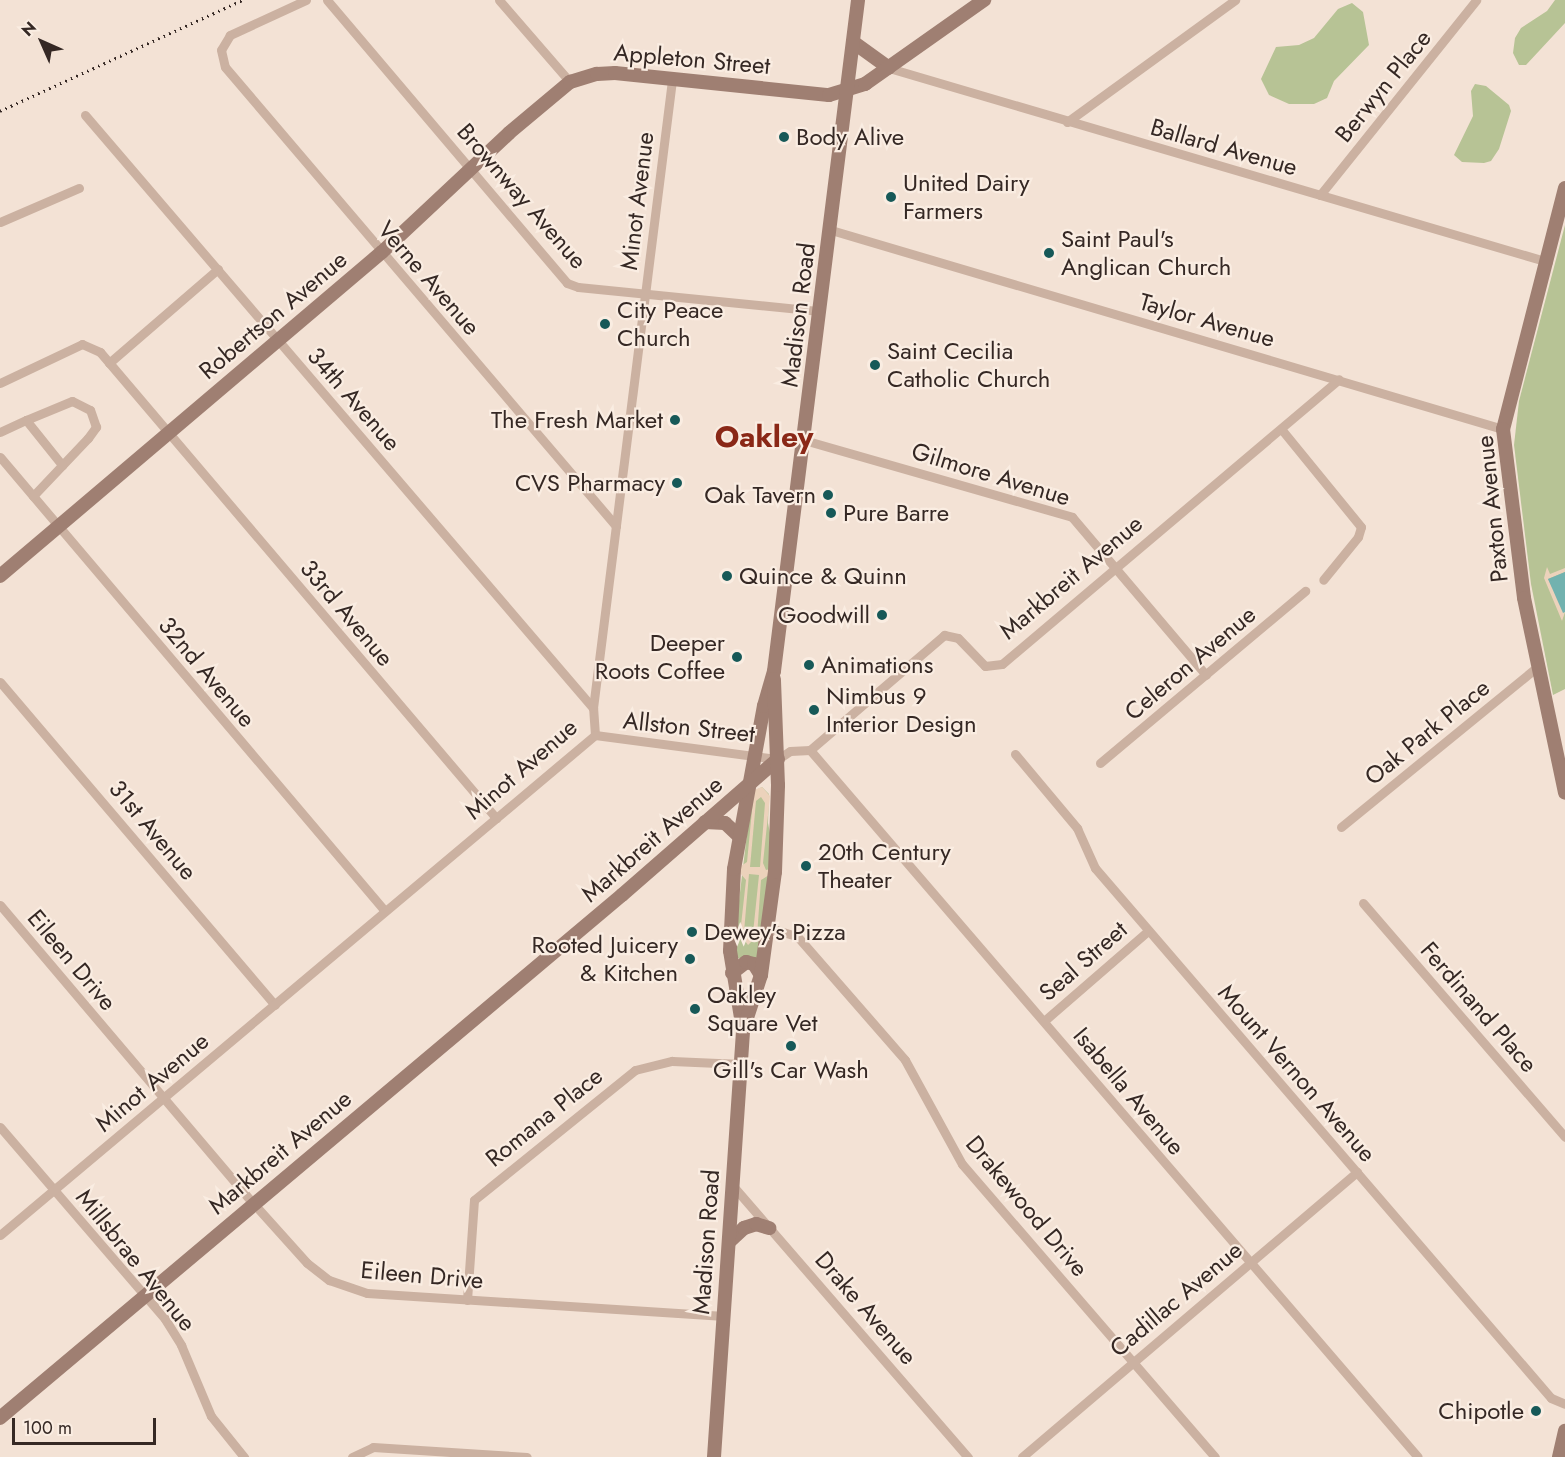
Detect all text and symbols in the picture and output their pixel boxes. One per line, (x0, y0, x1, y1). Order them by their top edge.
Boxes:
north arrow (12, 12, 72, 72)
text: N (16, 16, 42, 42)
street label: Berwyn Place (1329, 24, 1437, 148)
street label: Appleton Street (613, 38, 771, 80)
street label: Ballard Avenue (1147, 112, 1301, 182)
street label: Brownway Avenue (451, 117, 593, 275)
place label: Body Alive (796, 123, 904, 151)
street label: Minot Avenue (614, 130, 660, 272)
marker: Body Alive (777, 130, 791, 144)
place label: United Dairy Farmers (903, 169, 1029, 225)
marker: United Dairy Farmers (884, 190, 898, 204)
street label: Verne Avenue (372, 215, 486, 341)
place label: Saint Paul's Anglican Church (1061, 225, 1231, 281)
street label: Madison Road (775, 241, 821, 389)
street label: Robertson Avenue (193, 245, 353, 385)
marker: Saint Paul's Anglican Church (1042, 246, 1056, 260)
street label: Taylor Avenue (1136, 287, 1278, 353)
place label: City Peace Church (617, 296, 723, 352)
marker: City Peace Church (598, 317, 612, 331)
place label: Saint Cecilia Catholic Church (887, 337, 1050, 393)
street label: 34th Avenue (301, 341, 407, 457)
marker: Saint Cecilia Catholic Church (868, 358, 882, 372)
place label: The Fresh Market (491, 406, 663, 434)
marker: The Fresh Market (668, 413, 682, 427)
district label: Oakley (715, 419, 813, 455)
street label: Paxton Avenue (1470, 434, 1514, 584)
street label: Gilmore Avenue (908, 436, 1074, 512)
place label: CVS Pharmacy (515, 469, 665, 497)
marker: CVS Pharmacy (670, 476, 684, 490)
place label: Oak Tavern (704, 481, 816, 509)
marker: Oak Tavern (821, 488, 835, 502)
place label: Pure Barre (843, 499, 949, 527)
marker: Pure Barre (824, 506, 838, 520)
street label: Markbreit Avenue (994, 509, 1148, 645)
street label: 33rd Avenue (294, 554, 400, 672)
place label: Quince & Quinn (739, 562, 907, 590)
marker: Quince & Quinn (720, 569, 734, 583)
street label: Celeron Avenue (1119, 600, 1261, 726)
place label: Goodwill (778, 601, 870, 629)
marker: Goodwill (875, 608, 889, 622)
street label: 32nd Avenue (153, 611, 261, 733)
place label: Deeper Roots Coffee (595, 629, 725, 685)
marker: Deeper Roots Coffee (730, 650, 744, 664)
place label: Animations (821, 651, 933, 679)
marker: Animations (802, 658, 816, 672)
street label: Oak Park Place (1359, 673, 1495, 791)
place label: Nimbus 9 Interior Design (826, 682, 976, 738)
marker: Nimbus 9 Interior Design (807, 703, 821, 717)
street label: Allston Street (622, 706, 756, 748)
street label: Minot Avenue (459, 713, 583, 825)
street label: Markbreit Avenue (576, 770, 728, 908)
street label: 31st Avenue (103, 774, 203, 886)
place label: 20th Century Theater (818, 838, 951, 894)
marker: 20th Century Theater (799, 859, 813, 873)
street label: Eileen Drive (21, 904, 123, 1016)
street label: Seal Street (1033, 915, 1133, 1007)
place label: Dewey's Pizza (704, 918, 846, 946)
marker: Dewey's Pizza (685, 925, 699, 939)
place label: Rooted Juicery & Kitchen (531, 931, 678, 987)
street label: Ferdinand Place (1415, 936, 1543, 1078)
marker: Rooted Juicery & Kitchen (683, 952, 697, 966)
street label: Mount Vernon Avenue (1212, 978, 1382, 1168)
place label: Oakley Square Vet (707, 981, 817, 1037)
marker: Oakley Square Vet (688, 1002, 702, 1016)
street label: Isabella Avenue (1067, 1021, 1191, 1161)
street label: Minot Avenue (89, 1026, 215, 1138)
marker: Gill's Car Wash (784, 1039, 798, 1053)
place label: Gill's Car Wash (713, 1056, 869, 1084)
street label: Romana Place (480, 1061, 608, 1173)
street label: Markbreit Avenue (203, 1084, 357, 1220)
street label: Drakewood Drive (960, 1130, 1094, 1282)
street label: Madison Road (687, 1169, 725, 1315)
street label: Millsbrae Avenue (70, 1183, 202, 1337)
street label: Cadillac Avenue (1104, 1235, 1248, 1363)
street label: Drake Avenue (809, 1245, 923, 1371)
street label: Eileen Drive (360, 1255, 484, 1295)
place label: Chipotle (1438, 1397, 1524, 1425)
marker: Chipotle (1529, 1404, 1543, 1418)
scale bar (15, 1406, 159, 1444)
text: 100 m (23, 1415, 72, 1441)

